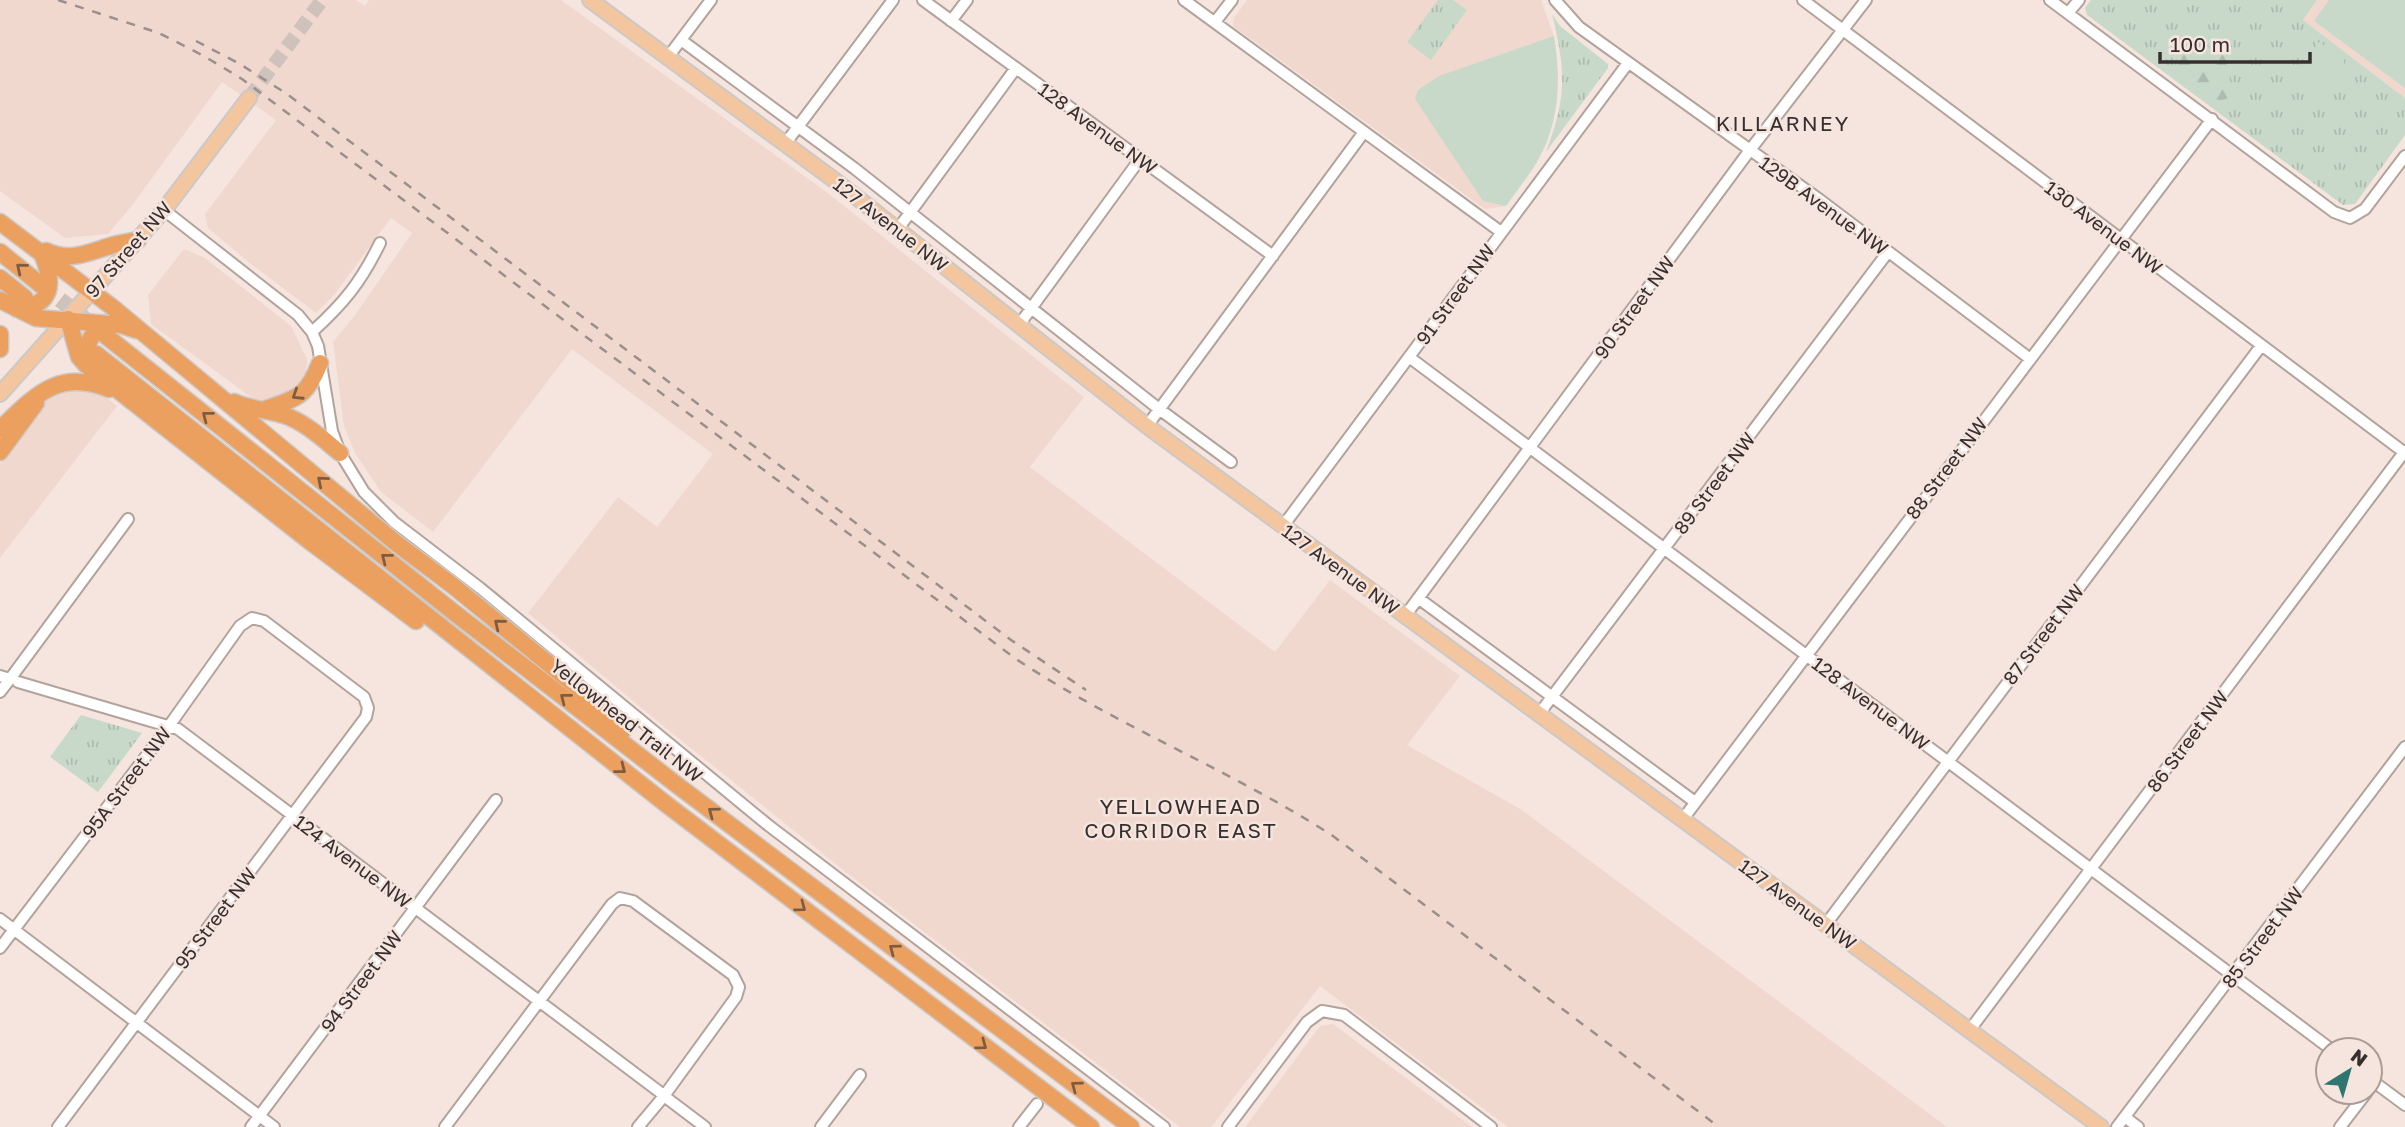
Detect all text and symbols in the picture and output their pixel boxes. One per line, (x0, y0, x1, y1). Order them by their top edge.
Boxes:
scale bar (2160, 21, 2310, 65)
text: 100 m (2170, 31, 2230, 57)
street label: 128 Avenue NW (1034, 77, 1162, 179)
district label: KILLARNEY (1716, 110, 1850, 136)
street label: 129B Avenue NW (1755, 151, 1893, 259)
street label: 127 Avenue NW (829, 172, 953, 276)
street label: 130 Avenue NW (2041, 175, 2167, 279)
street label: 97 Street NW (80, 196, 176, 302)
street label: 91 Street NW (1411, 239, 1499, 349)
street label: 90 Street NW (1589, 251, 1679, 363)
one-way arrow (16, 264, 29, 276)
one-way arrow (292, 387, 305, 400)
one-way arrow (203, 412, 215, 425)
street label: 88 Street NW (1900, 413, 1992, 523)
street label: 89 Street NW (1668, 428, 1760, 538)
one-way arrow (318, 477, 331, 489)
street label: 127 Avenue NW (1278, 519, 1404, 619)
one-way arrow (381, 553, 393, 566)
street label: 87 Street NW (1998, 579, 2088, 689)
one-way arrow (495, 620, 508, 632)
street label: 128 Avenue NW (1808, 651, 1934, 755)
street label: Yellowhead Trail NW (546, 653, 708, 787)
street label: 86 Street NW (2141, 686, 2233, 796)
one-way arrow (560, 693, 572, 706)
street label: 95A Street NW (77, 722, 175, 842)
one-way arrow (613, 760, 625, 773)
district label: YELLOWHEAD CORRIDOR EAST (1084, 793, 1278, 843)
one-way arrow (708, 808, 720, 820)
street label: 124 Avenue NW (290, 809, 416, 913)
street label: 127 Avenue NW (1735, 854, 1861, 954)
street label: 95 Street NW (169, 863, 261, 973)
street label: 85 Street NW (2216, 882, 2308, 992)
one-way arrow (794, 899, 806, 911)
street label: 94 Street NW (315, 926, 407, 1036)
one-way arrow (890, 945, 902, 957)
one-way arrow (975, 1036, 987, 1049)
north arrow (2314, 1036, 2384, 1106)
text: N (2347, 1043, 2372, 1071)
one-way arrow (1071, 1082, 1084, 1094)

